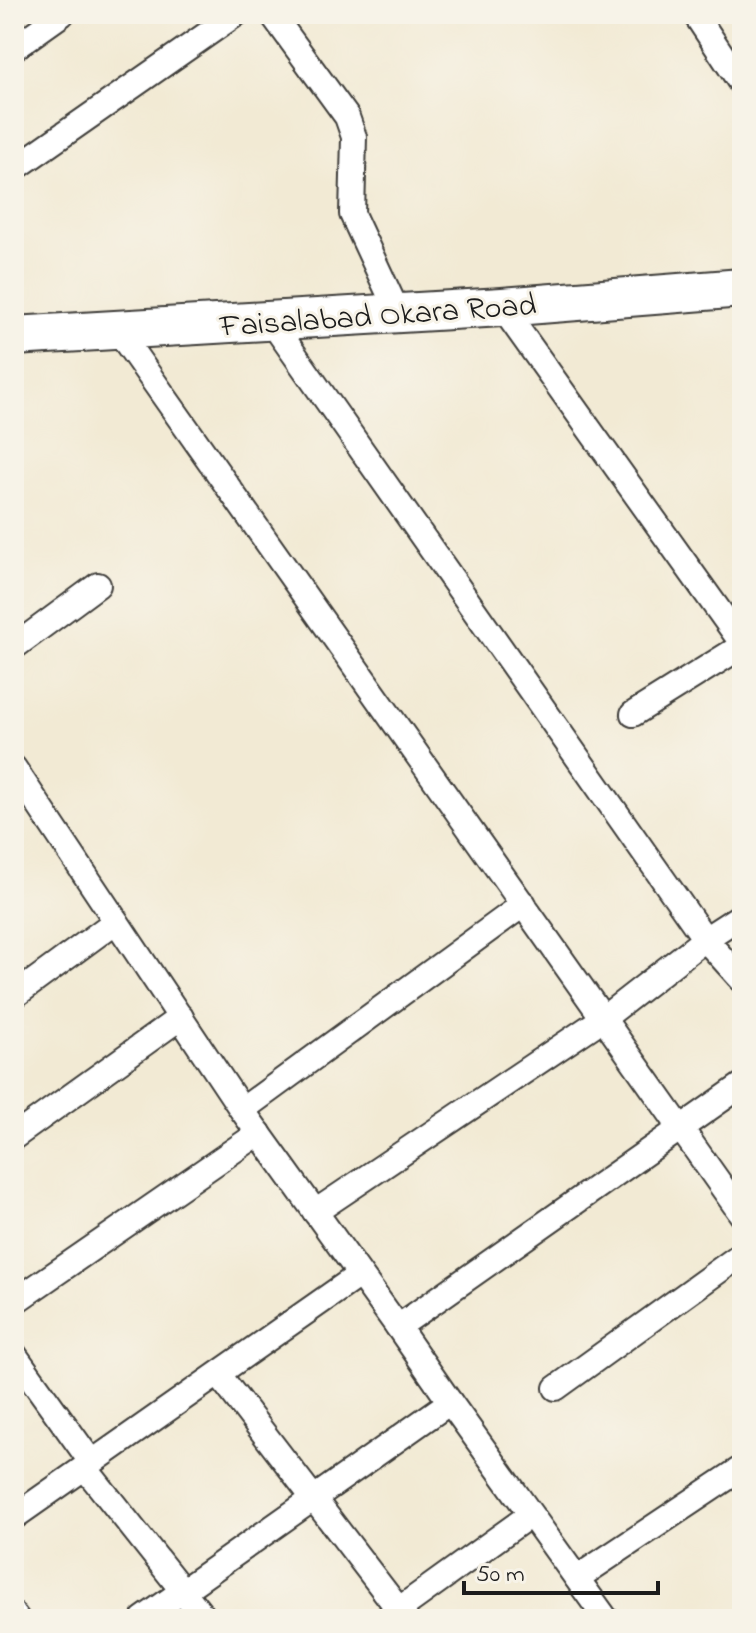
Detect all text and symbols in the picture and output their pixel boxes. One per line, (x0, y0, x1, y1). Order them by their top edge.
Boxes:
street label: Faisalabad Okara Road (217, 283, 538, 352)
scale bar (464, 1545, 658, 1595)
text: 50 m (476, 1558, 525, 1593)

